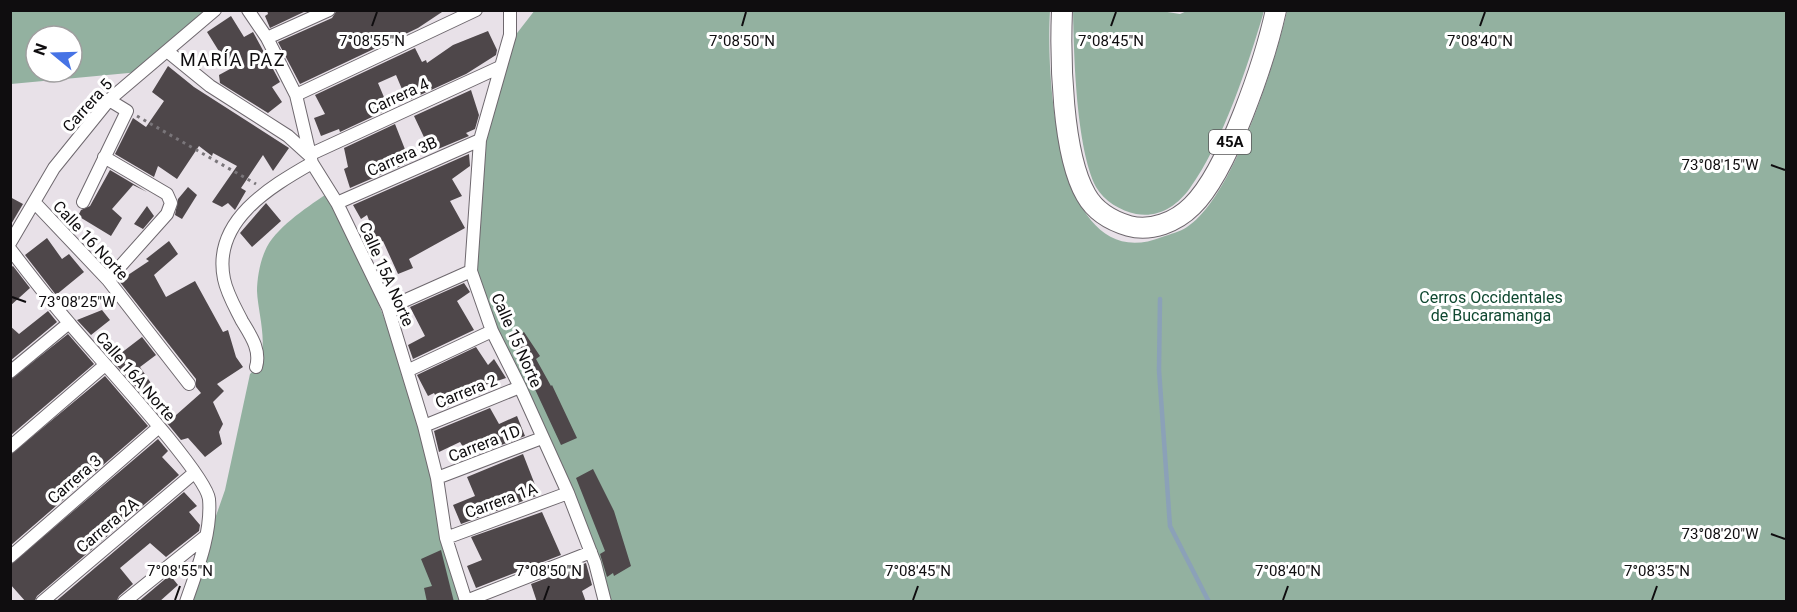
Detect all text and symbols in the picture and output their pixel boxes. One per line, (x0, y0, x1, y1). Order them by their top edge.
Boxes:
north arrow (24, 24, 84, 84)
text: 7°08'55"N (339, 32, 405, 50)
text: 7°08'50"N (709, 32, 775, 50)
text: 7°08'45"N (1078, 32, 1144, 50)
text: 7°08'40"N (1447, 32, 1513, 50)
text: N (29, 41, 51, 58)
district label: MARÍA PAZ (180, 49, 286, 70)
street label: Carrera 4 (365, 74, 432, 119)
street label: Carrera 5 (59, 75, 116, 136)
road number: 45A (1209, 130, 1251, 154)
street label: Carrera 3B (364, 133, 440, 180)
text: 73°08'15"W (1682, 156, 1758, 174)
street label: Calle 16 Norte (49, 197, 132, 284)
street label: Calle 15A Norte (355, 219, 418, 329)
park label: Cerros Occidentales de Bucaramanga (1419, 288, 1563, 325)
street label: Calle 15 Norte (487, 290, 546, 390)
text: 73°08'25"W (39, 293, 115, 311)
street label: Calle 16A Norte (92, 328, 179, 425)
street label: Carrera 2 (432, 370, 500, 412)
street label: Carrera 1D (445, 421, 523, 466)
street label: Carrera 3 (44, 451, 105, 508)
street label: Carrera 1A (462, 478, 540, 522)
street label: Carrera 2A (72, 493, 143, 557)
text: 73°08'20"W (1682, 525, 1758, 543)
text: 7°08'55"N (147, 562, 213, 580)
text: 7°08'50"N (516, 562, 582, 580)
text: 7°08'45"N (885, 562, 951, 580)
text: 7°08'40"N (1255, 562, 1321, 580)
text: 7°08'35"N (1624, 562, 1690, 580)

